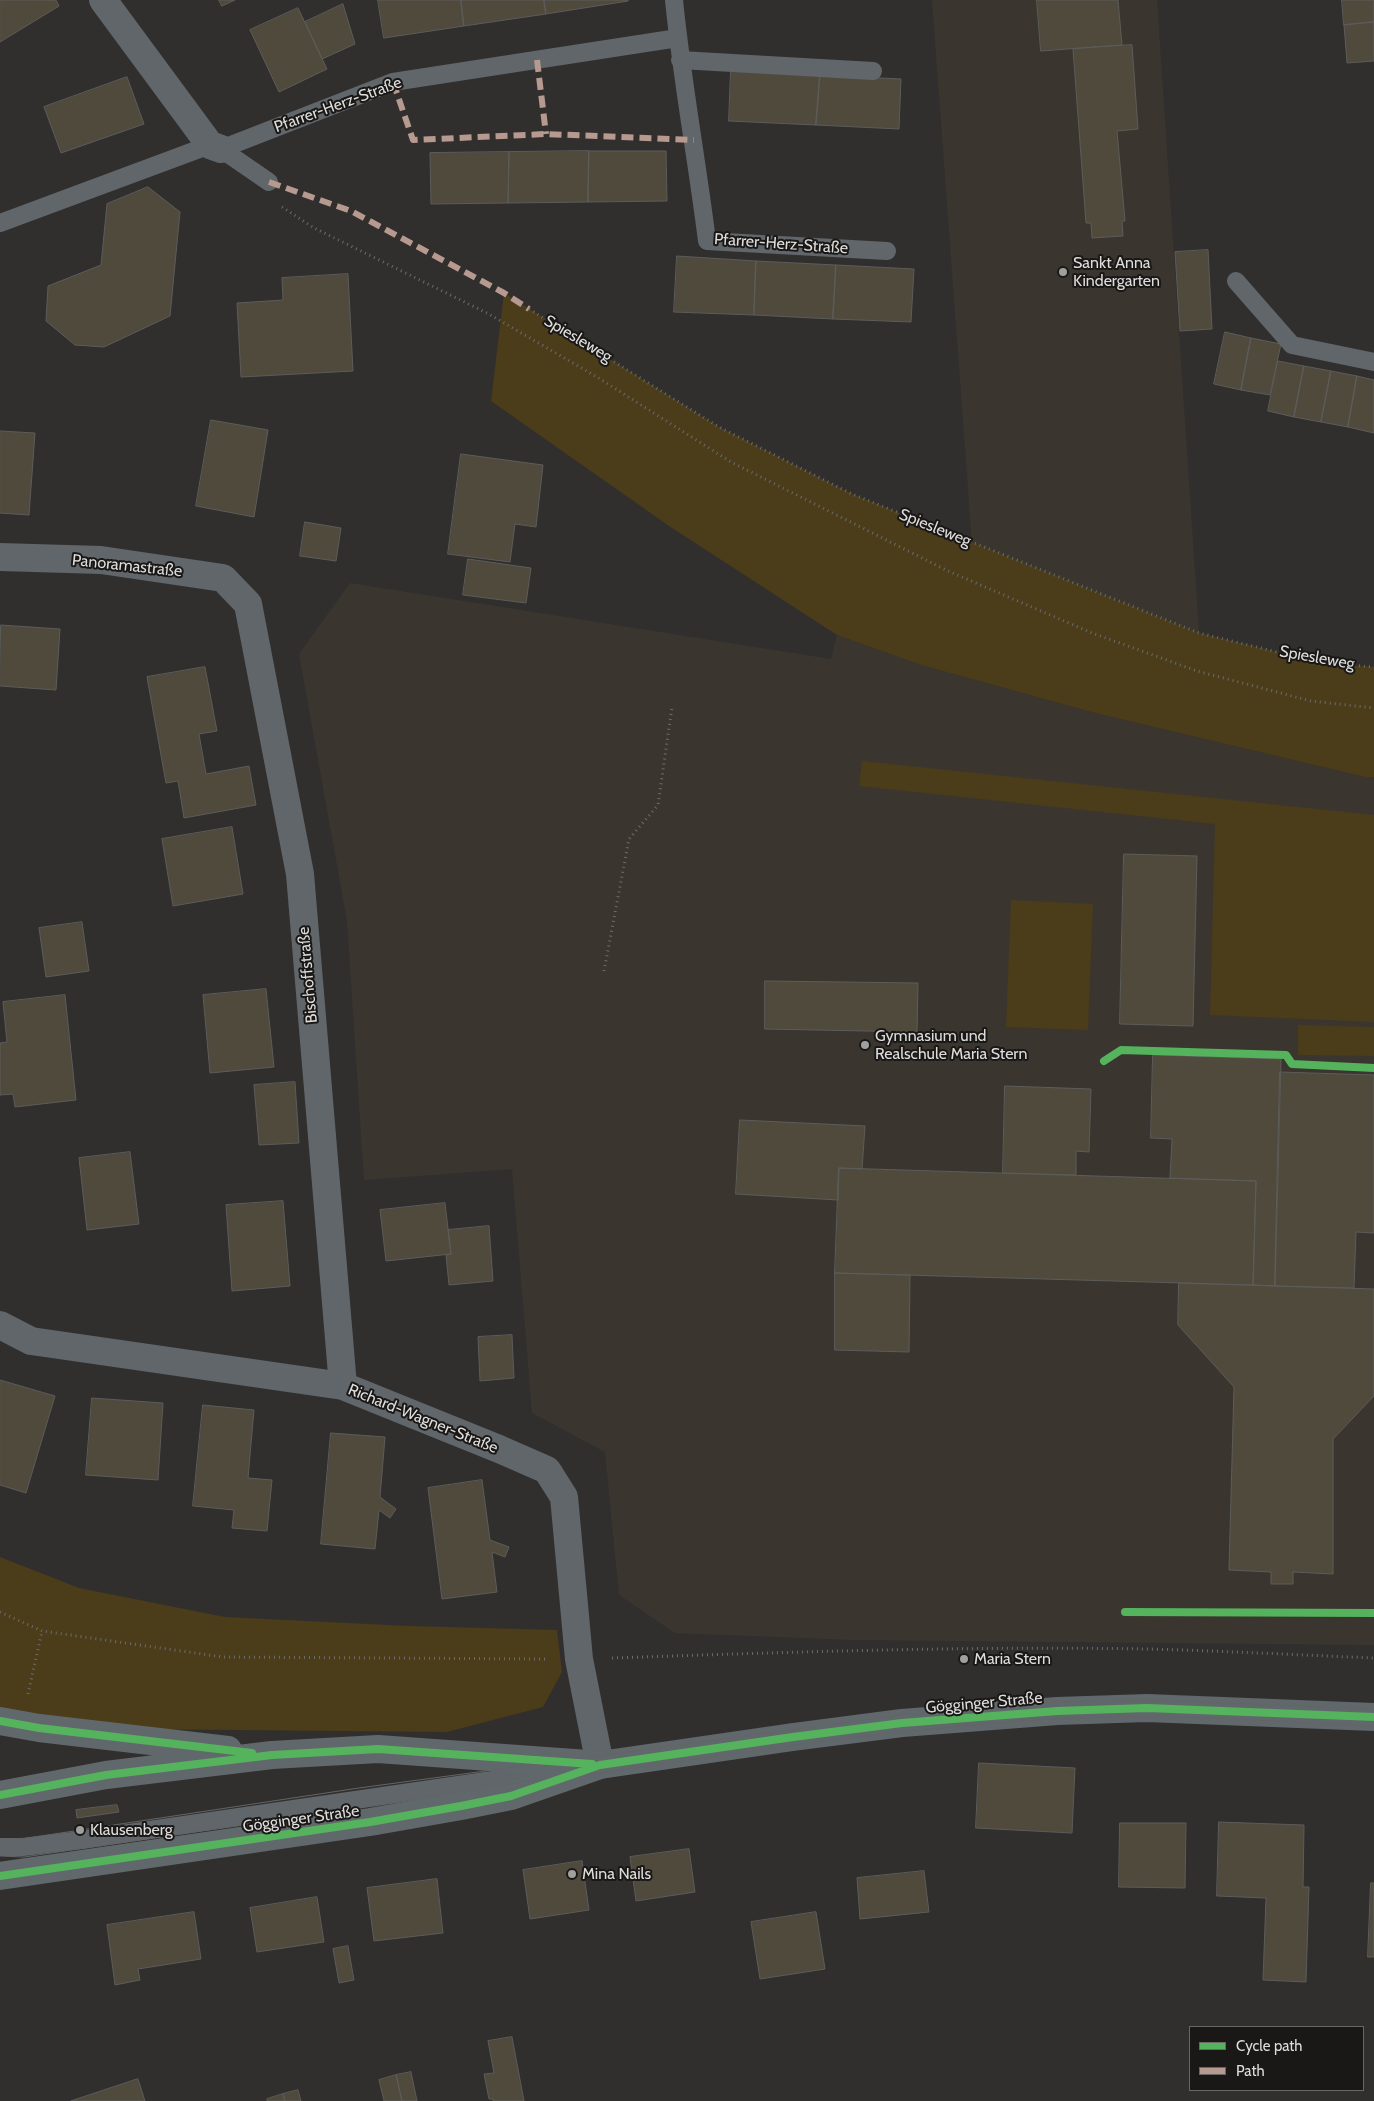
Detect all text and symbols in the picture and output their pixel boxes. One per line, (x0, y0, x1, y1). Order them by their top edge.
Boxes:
street label: Pfarrer-Herz-Straße (272, 73, 404, 137)
street label: Pfarrer-Herz-Straße (713, 230, 849, 258)
place label: Sankt Anna Kindergarten (1073, 253, 1160, 291)
marker: Sankt Anna Kindergarten (1057, 266, 1069, 278)
street label: Spiesleweg (541, 311, 615, 367)
street label: Spiesleweg (896, 505, 974, 551)
street label: Panoramastraße (71, 551, 183, 581)
street label: Spiesleweg (1278, 642, 1356, 674)
street label: Bischoffstraße (294, 926, 322, 1024)
place label: Gymnasium und Realschule Maria Stern (875, 1026, 1027, 1064)
marker: Gymnasium und Realschule Maria Stern (859, 1039, 871, 1051)
street label: Richard-Wagner-Straße (345, 1380, 501, 1458)
place label: Maria Stern (974, 1649, 1051, 1669)
marker: Maria Stern (958, 1653, 970, 1665)
street label: Gögginger Straße (925, 1688, 1043, 1718)
street label: Gögginger Straße (242, 1801, 360, 1837)
place label: Klausenberg (90, 1820, 173, 1840)
marker: Klausenberg (74, 1824, 86, 1836)
place label: Mina Nails (582, 1864, 651, 1884)
marker: Mina Nails (566, 1868, 578, 1880)
legend (1189, 2026, 1364, 2091)
text: Cycle path (1236, 2037, 1302, 2055)
text: Path (1236, 2062, 1265, 2080)

